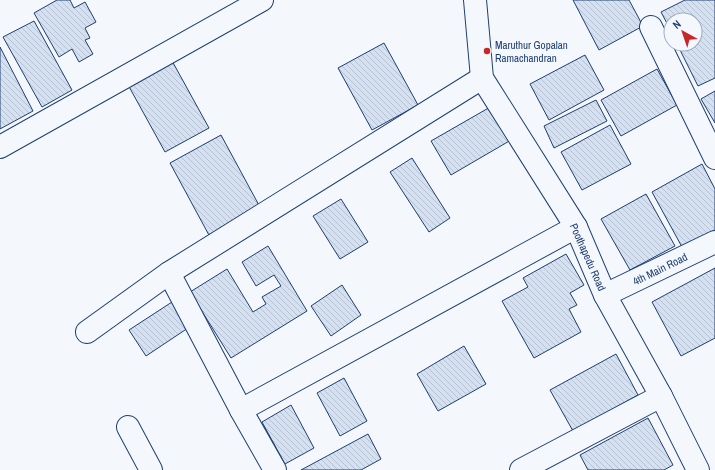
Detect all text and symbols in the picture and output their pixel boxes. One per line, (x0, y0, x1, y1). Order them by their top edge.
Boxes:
north arrow (663, 12, 703, 52)
text: N (670, 17, 684, 32)
place label: Maruthur Gopalan Ramachandran (495, 38, 568, 65)
marker: Maruthur Gopalan Ramachandran (482, 46, 492, 56)
street label: Poothapedu Road (567, 221, 609, 293)
street label: 4th Main Road (630, 250, 690, 288)

